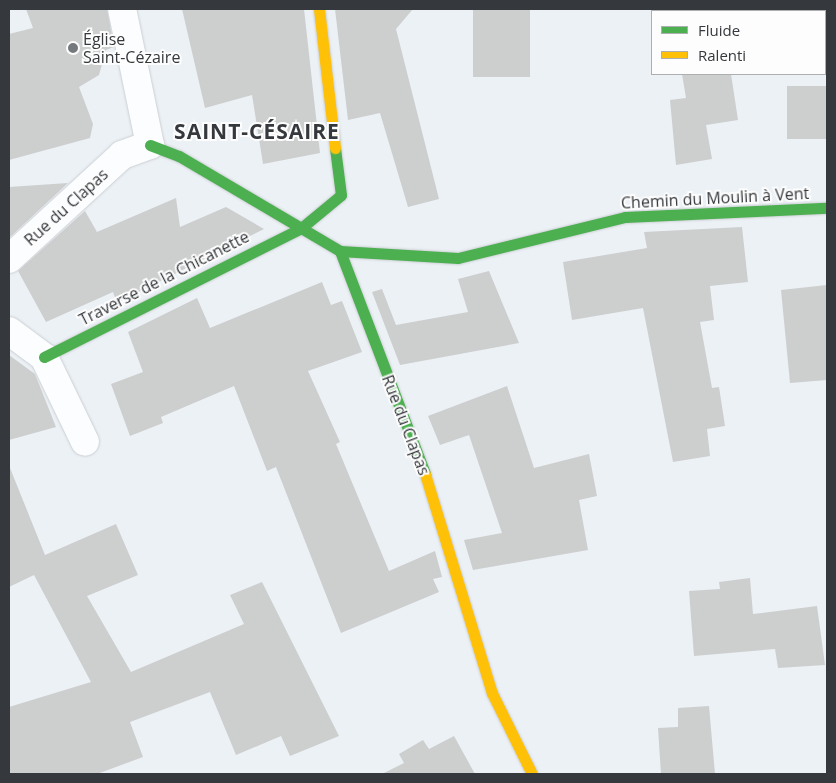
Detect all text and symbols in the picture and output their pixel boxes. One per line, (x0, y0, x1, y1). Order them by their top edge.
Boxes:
legend (651, 10, 826, 75)
text: Fluide (698, 20, 740, 40)
place label: Église Saint-Cézaire (83, 29, 180, 67)
marker: Église Saint-Cézaire (67, 42, 79, 54)
text: Ralenti (698, 45, 746, 65)
district label: SAINT-CÉSAIRE (172, 118, 342, 144)
street label: Rue du Clapas (20, 164, 112, 250)
street label: Chemin du Moulin à Vent (620, 183, 810, 213)
street label: Traverse de la Chicanette (76, 227, 252, 329)
street label: Rue du Clapas (378, 372, 434, 478)

